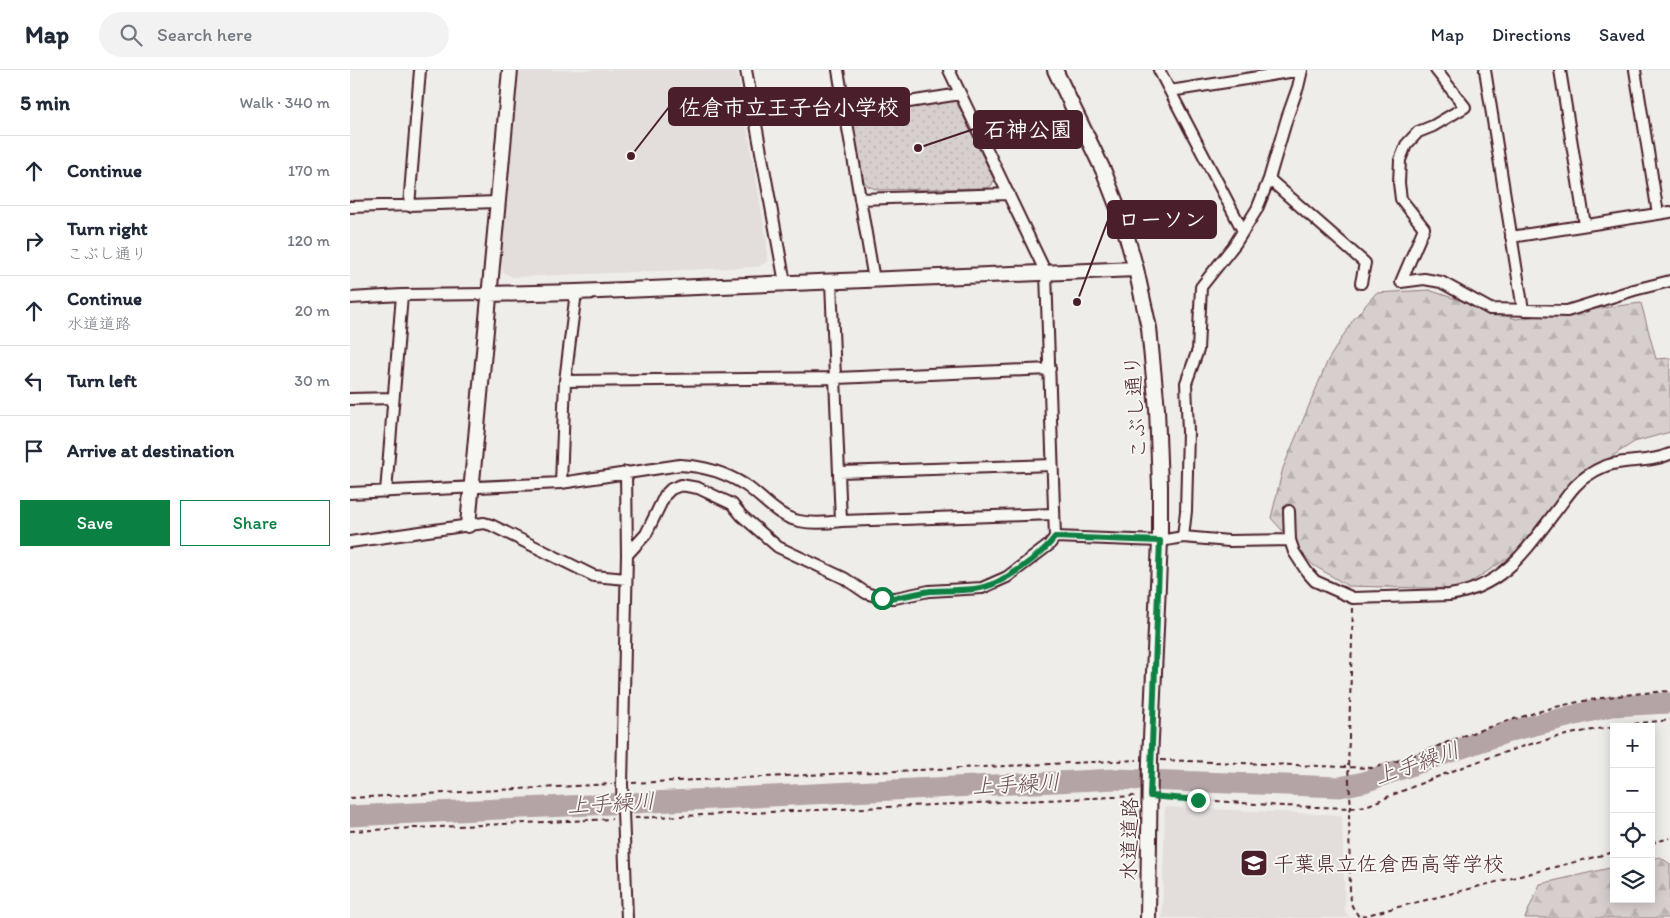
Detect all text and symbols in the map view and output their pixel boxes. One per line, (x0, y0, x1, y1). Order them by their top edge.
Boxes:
search box (99, 12, 449, 57)
text: Map (25, 20, 69, 49)
icon: search (117, 21, 145, 49)
text: Search here (157, 23, 252, 46)
text: Map (1431, 24, 1464, 46)
text: Directions (1492, 24, 1571, 46)
text: Saved (1599, 24, 1645, 46)
callout: 佐倉市立王子台小学校 (669, 88, 909, 125)
text: 5 min (20, 90, 70, 115)
text: Walk · 340 m (240, 93, 330, 112)
text: 佐倉市立王子台小学校 (679, 94, 899, 121)
callout: 石神公園 (974, 111, 1082, 148)
text: 石神公園 (984, 116, 1072, 143)
icon: ahead (20, 157, 48, 185)
text: Continue (67, 159, 142, 182)
text: 170 m (288, 161, 330, 180)
callout: ローソン (1108, 201, 1216, 238)
text: ローソン (1118, 206, 1206, 233)
text: Turn right (67, 217, 148, 240)
icon: right (20, 227, 48, 255)
text: 120 m (287, 231, 330, 250)
text: こぶし通り (67, 244, 147, 263)
text: Continue (67, 287, 142, 310)
icon: ahead (20, 297, 48, 325)
text: 20 m (295, 301, 330, 320)
text: 水道道路 (67, 314, 131, 333)
street label: こぶし通り (1119, 354, 1151, 460)
icon: left (20, 367, 48, 395)
text: Turn left (67, 369, 137, 392)
text: 30 m (294, 371, 330, 390)
icon: arrive (20, 437, 48, 465)
text: Arrive at destination (67, 439, 234, 462)
button: Save (20, 500, 170, 546)
button: Share (180, 500, 330, 546)
route start (871, 587, 894, 610)
map controls (1610, 723, 1655, 903)
button: + (1610, 723, 1655, 768)
water label: 上手繰川 (1371, 736, 1463, 790)
water label: 上手繰川 (971, 768, 1061, 800)
button: − (1610, 768, 1655, 813)
water label: 上手繰川 (566, 787, 656, 819)
route end (1187, 789, 1210, 812)
street label: 水道道路 (1116, 797, 1142, 881)
button: locate (1610, 813, 1655, 858)
school or university icon: 千葉県立佐倉西高等学校 (1239, 848, 1269, 878)
place label: 千葉県立佐倉西高等学校 (1273, 851, 1504, 876)
button: layers (1610, 858, 1655, 903)

